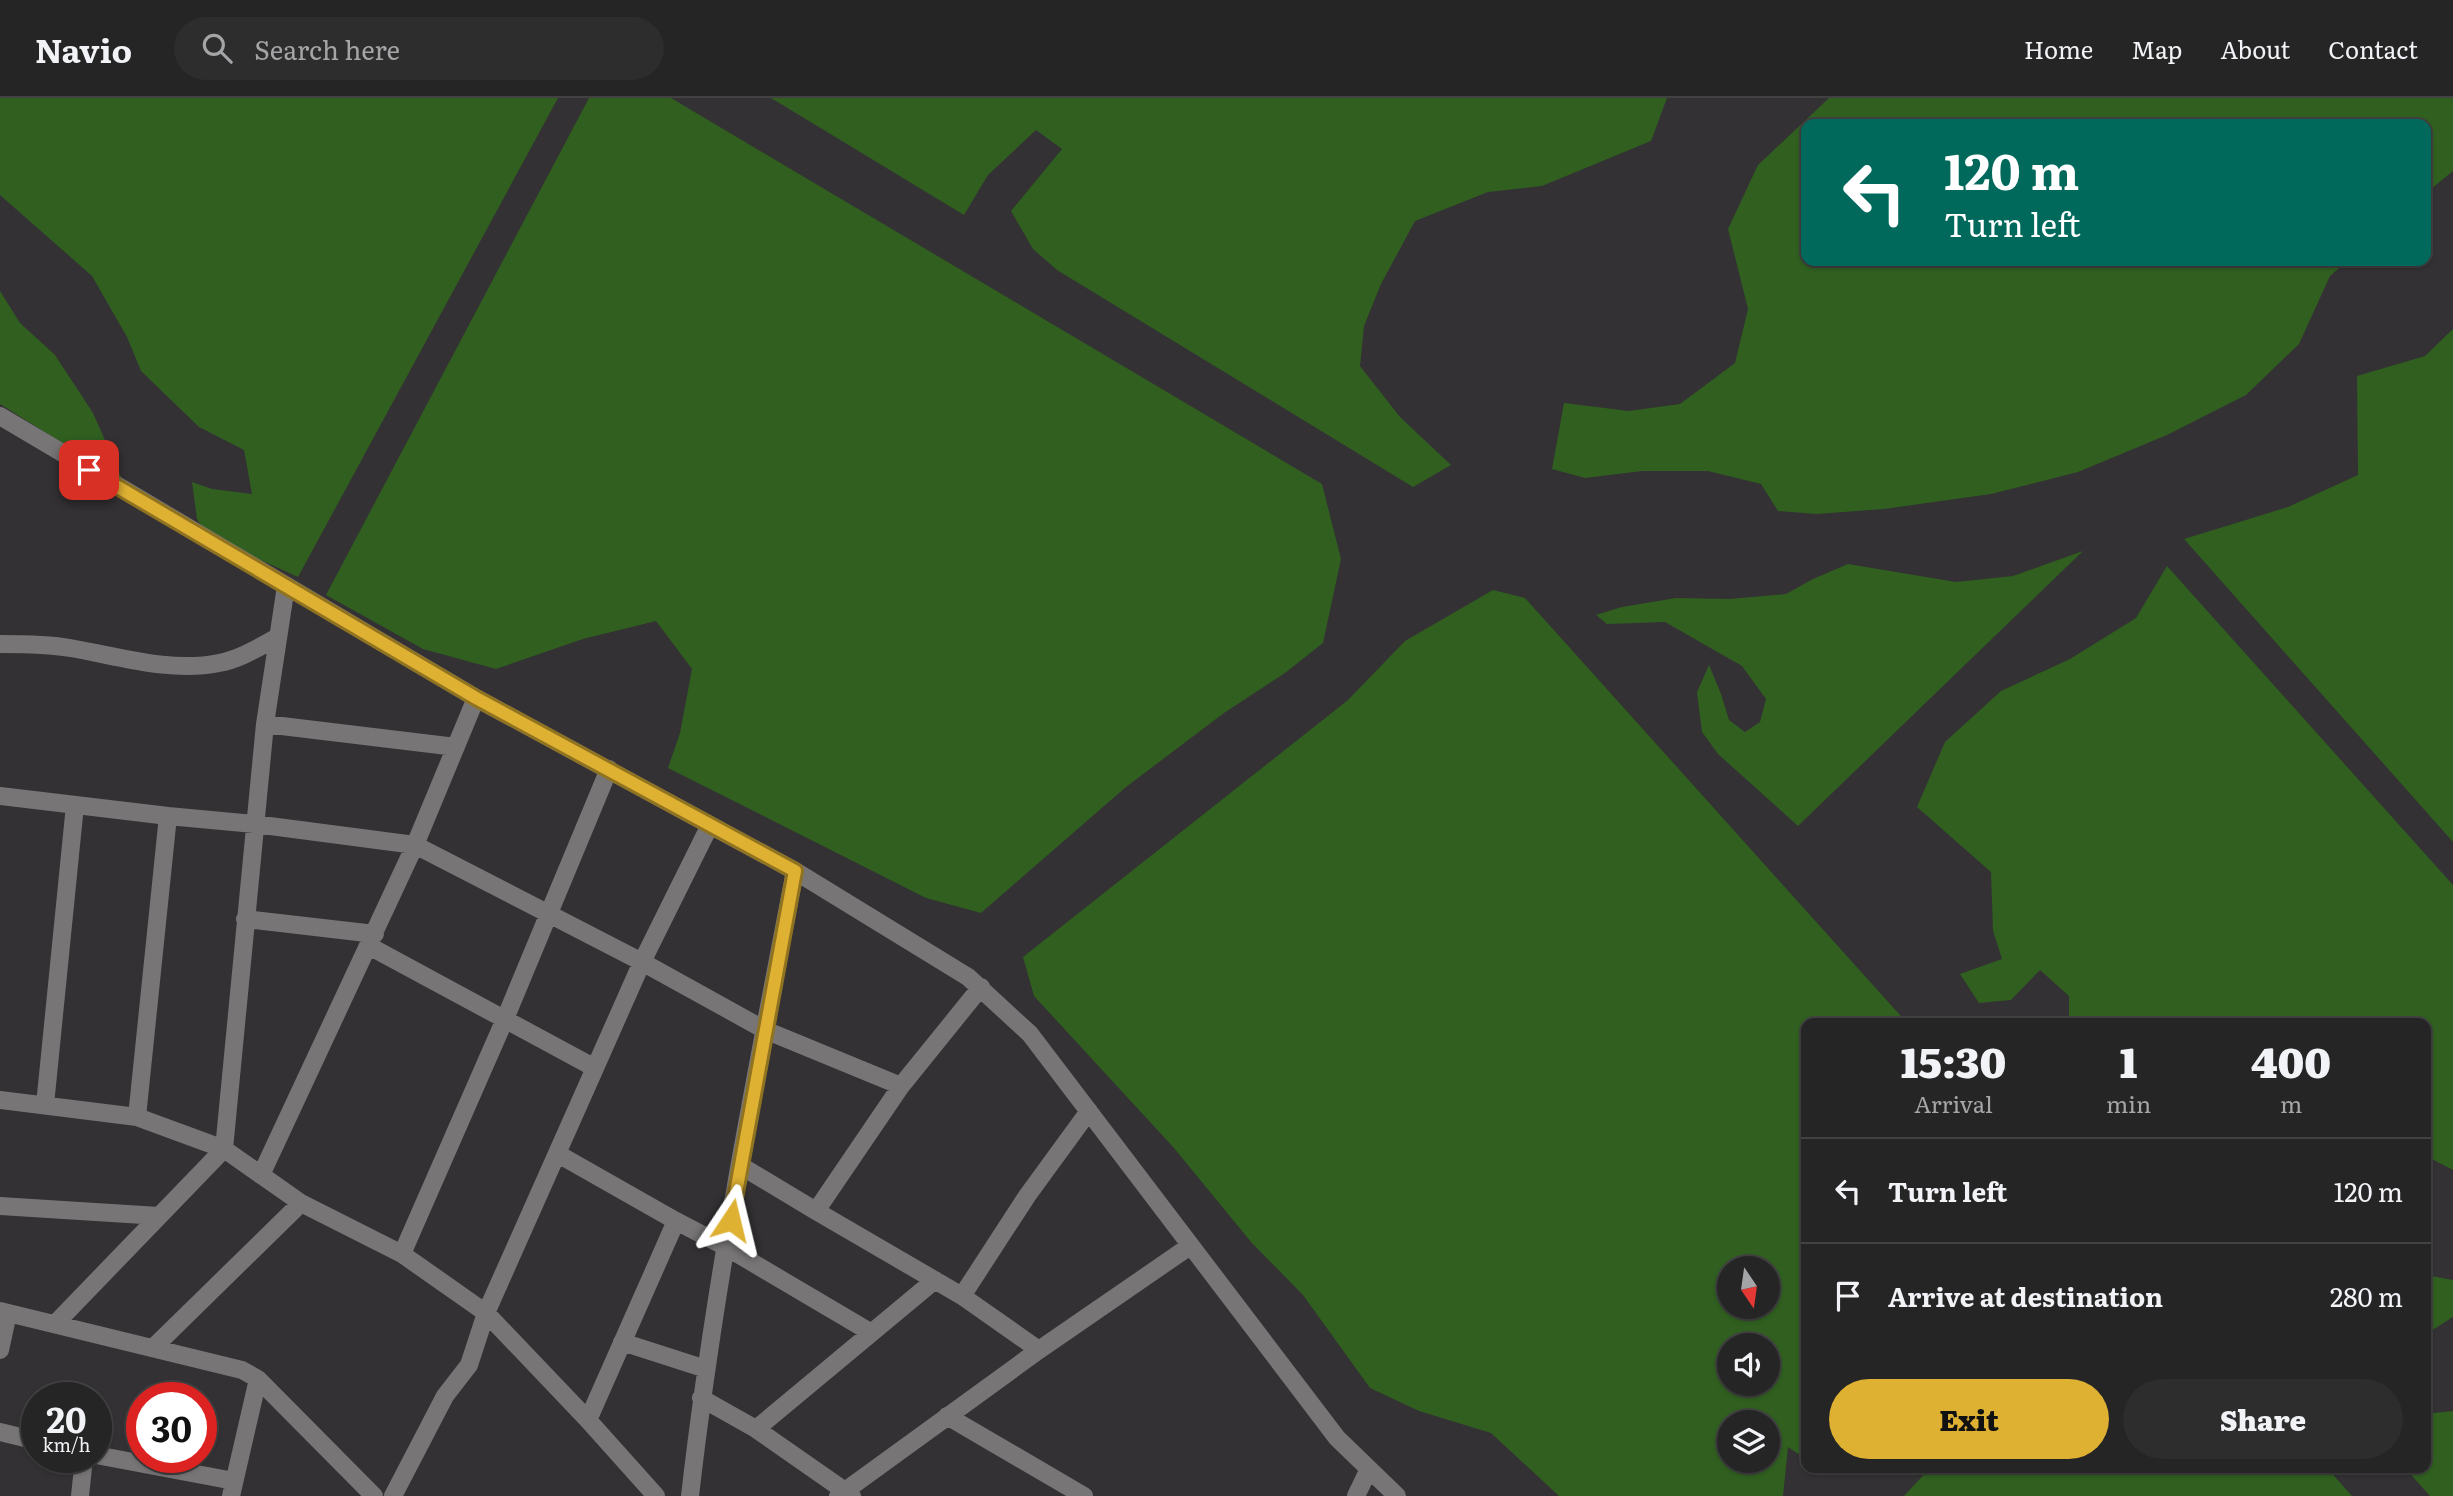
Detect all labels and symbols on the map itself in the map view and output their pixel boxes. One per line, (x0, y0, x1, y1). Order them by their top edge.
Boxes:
pin (59, 440, 119, 500)
position arrow (694, 1183, 768, 1257)
north arrow (1717, 1256, 1780, 1320)
speed limit sign: 30 (126, 1382, 217, 1473)

